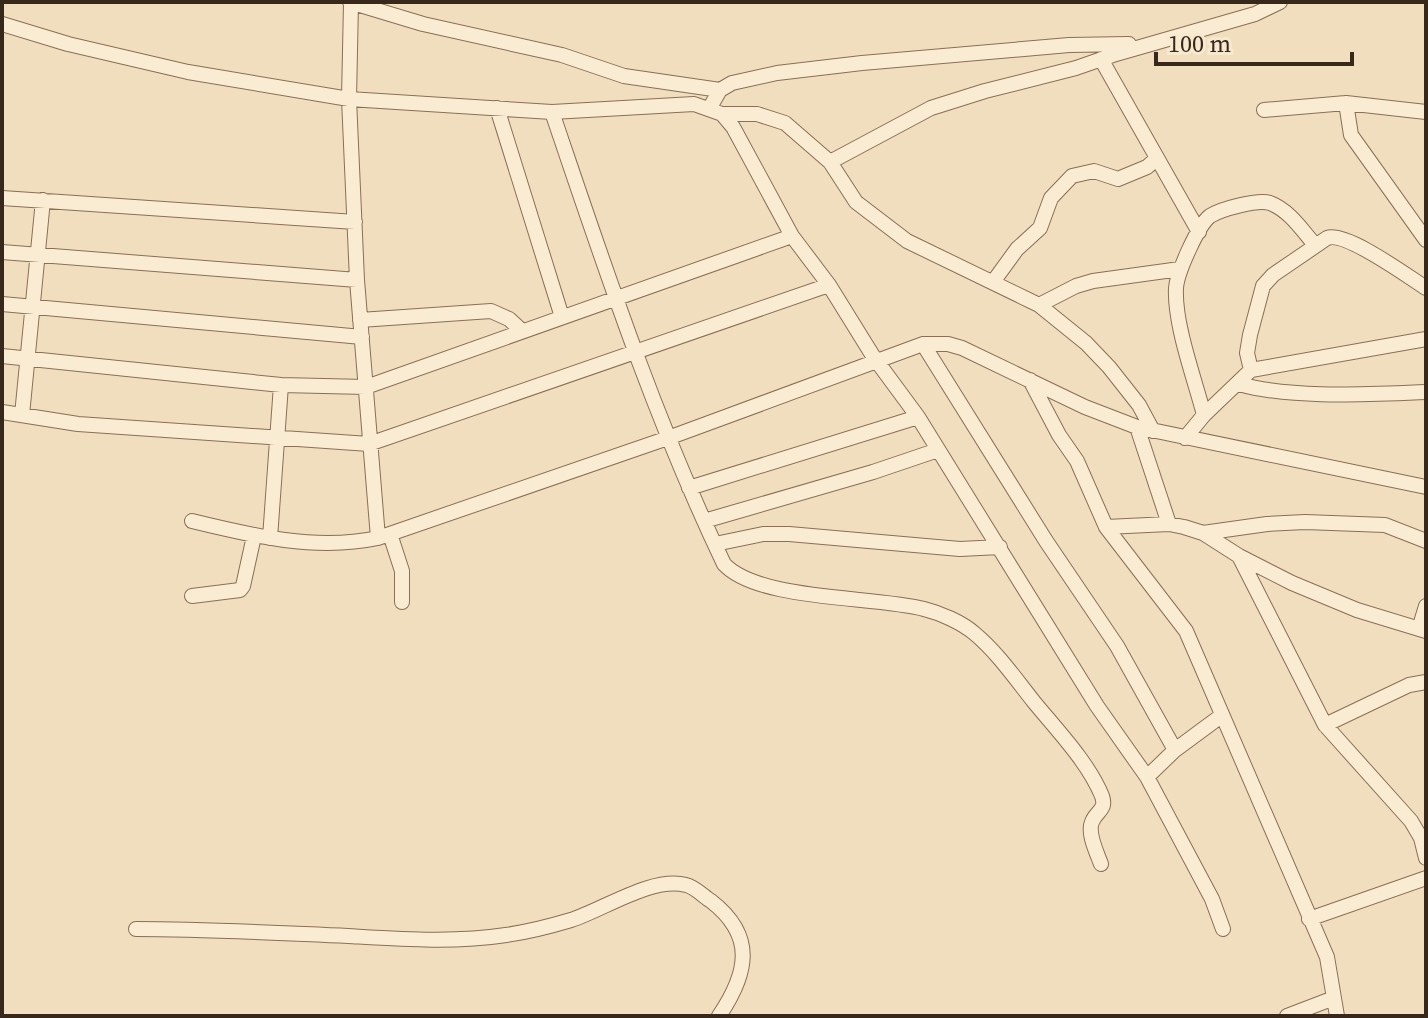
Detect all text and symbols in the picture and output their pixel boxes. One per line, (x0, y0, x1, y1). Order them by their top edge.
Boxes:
scale bar (1156, 16, 1352, 66)
text: 100 m (1168, 27, 1231, 60)

